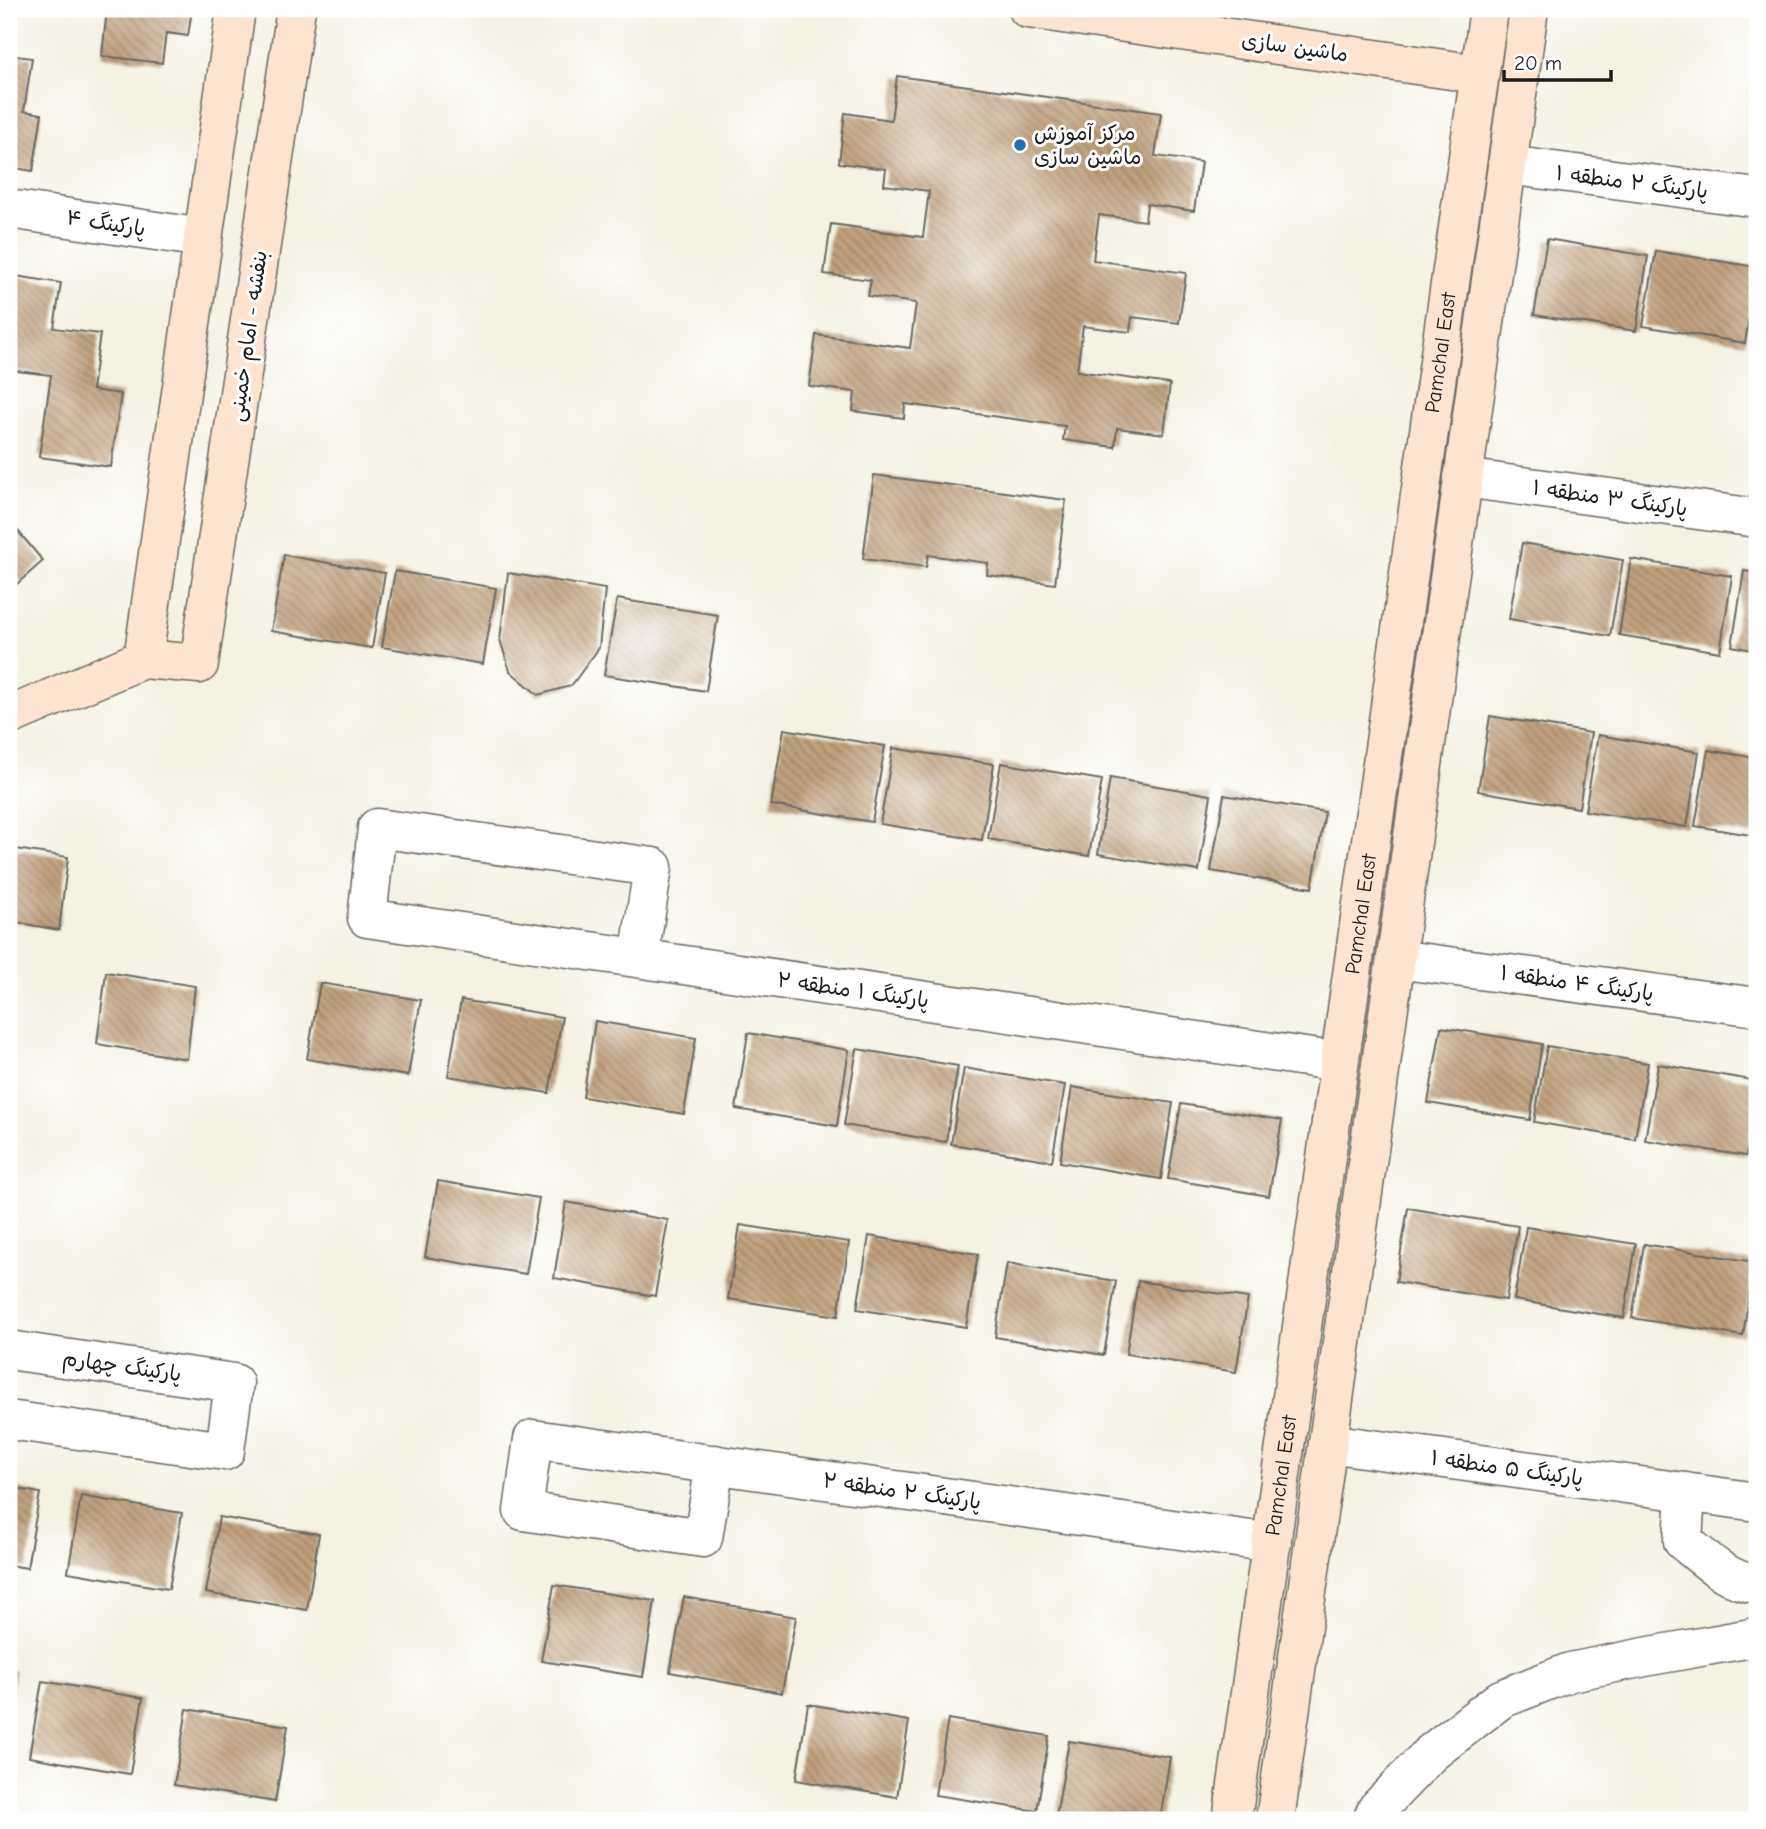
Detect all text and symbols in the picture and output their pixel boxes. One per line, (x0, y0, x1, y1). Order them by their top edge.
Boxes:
street label: ماشین سازی (1240, 28, 1350, 66)
scale bar (1504, 38, 1610, 82)
text: 20 m (1514, 51, 1562, 75)
place label: مرکز آموزش ماشین سازی (1034, 121, 1141, 169)
marker: مرکز آموزش ماشین سازی (1012, 137, 1028, 153)
street label: پارکینگ ۲ منطقه ۱ (1554, 161, 1709, 204)
street label: پارکینگ ۴ (65, 205, 147, 242)
street label: بنفشه - امام خمینی (224, 249, 276, 424)
street label: Pamchal East (1420, 290, 1461, 414)
street label: پارکینگ ۳ منطقه ۱ (1531, 475, 1689, 522)
street label: Pamchal East (1340, 851, 1381, 976)
street label: پارکینگ ۴ منطقه ۱ (1499, 960, 1655, 1007)
street label: پارکینگ ۱ منطقه ۲ (775, 967, 931, 1014)
street label: پارکینگ چهارم (61, 1346, 183, 1390)
street label: Pamchal East (1260, 1413, 1301, 1537)
street label: پارکینگ ۵ منطقه ۱ (1429, 1445, 1585, 1492)
street label: پارکینگ ۲ منطقه ۲ (821, 1468, 983, 1515)

